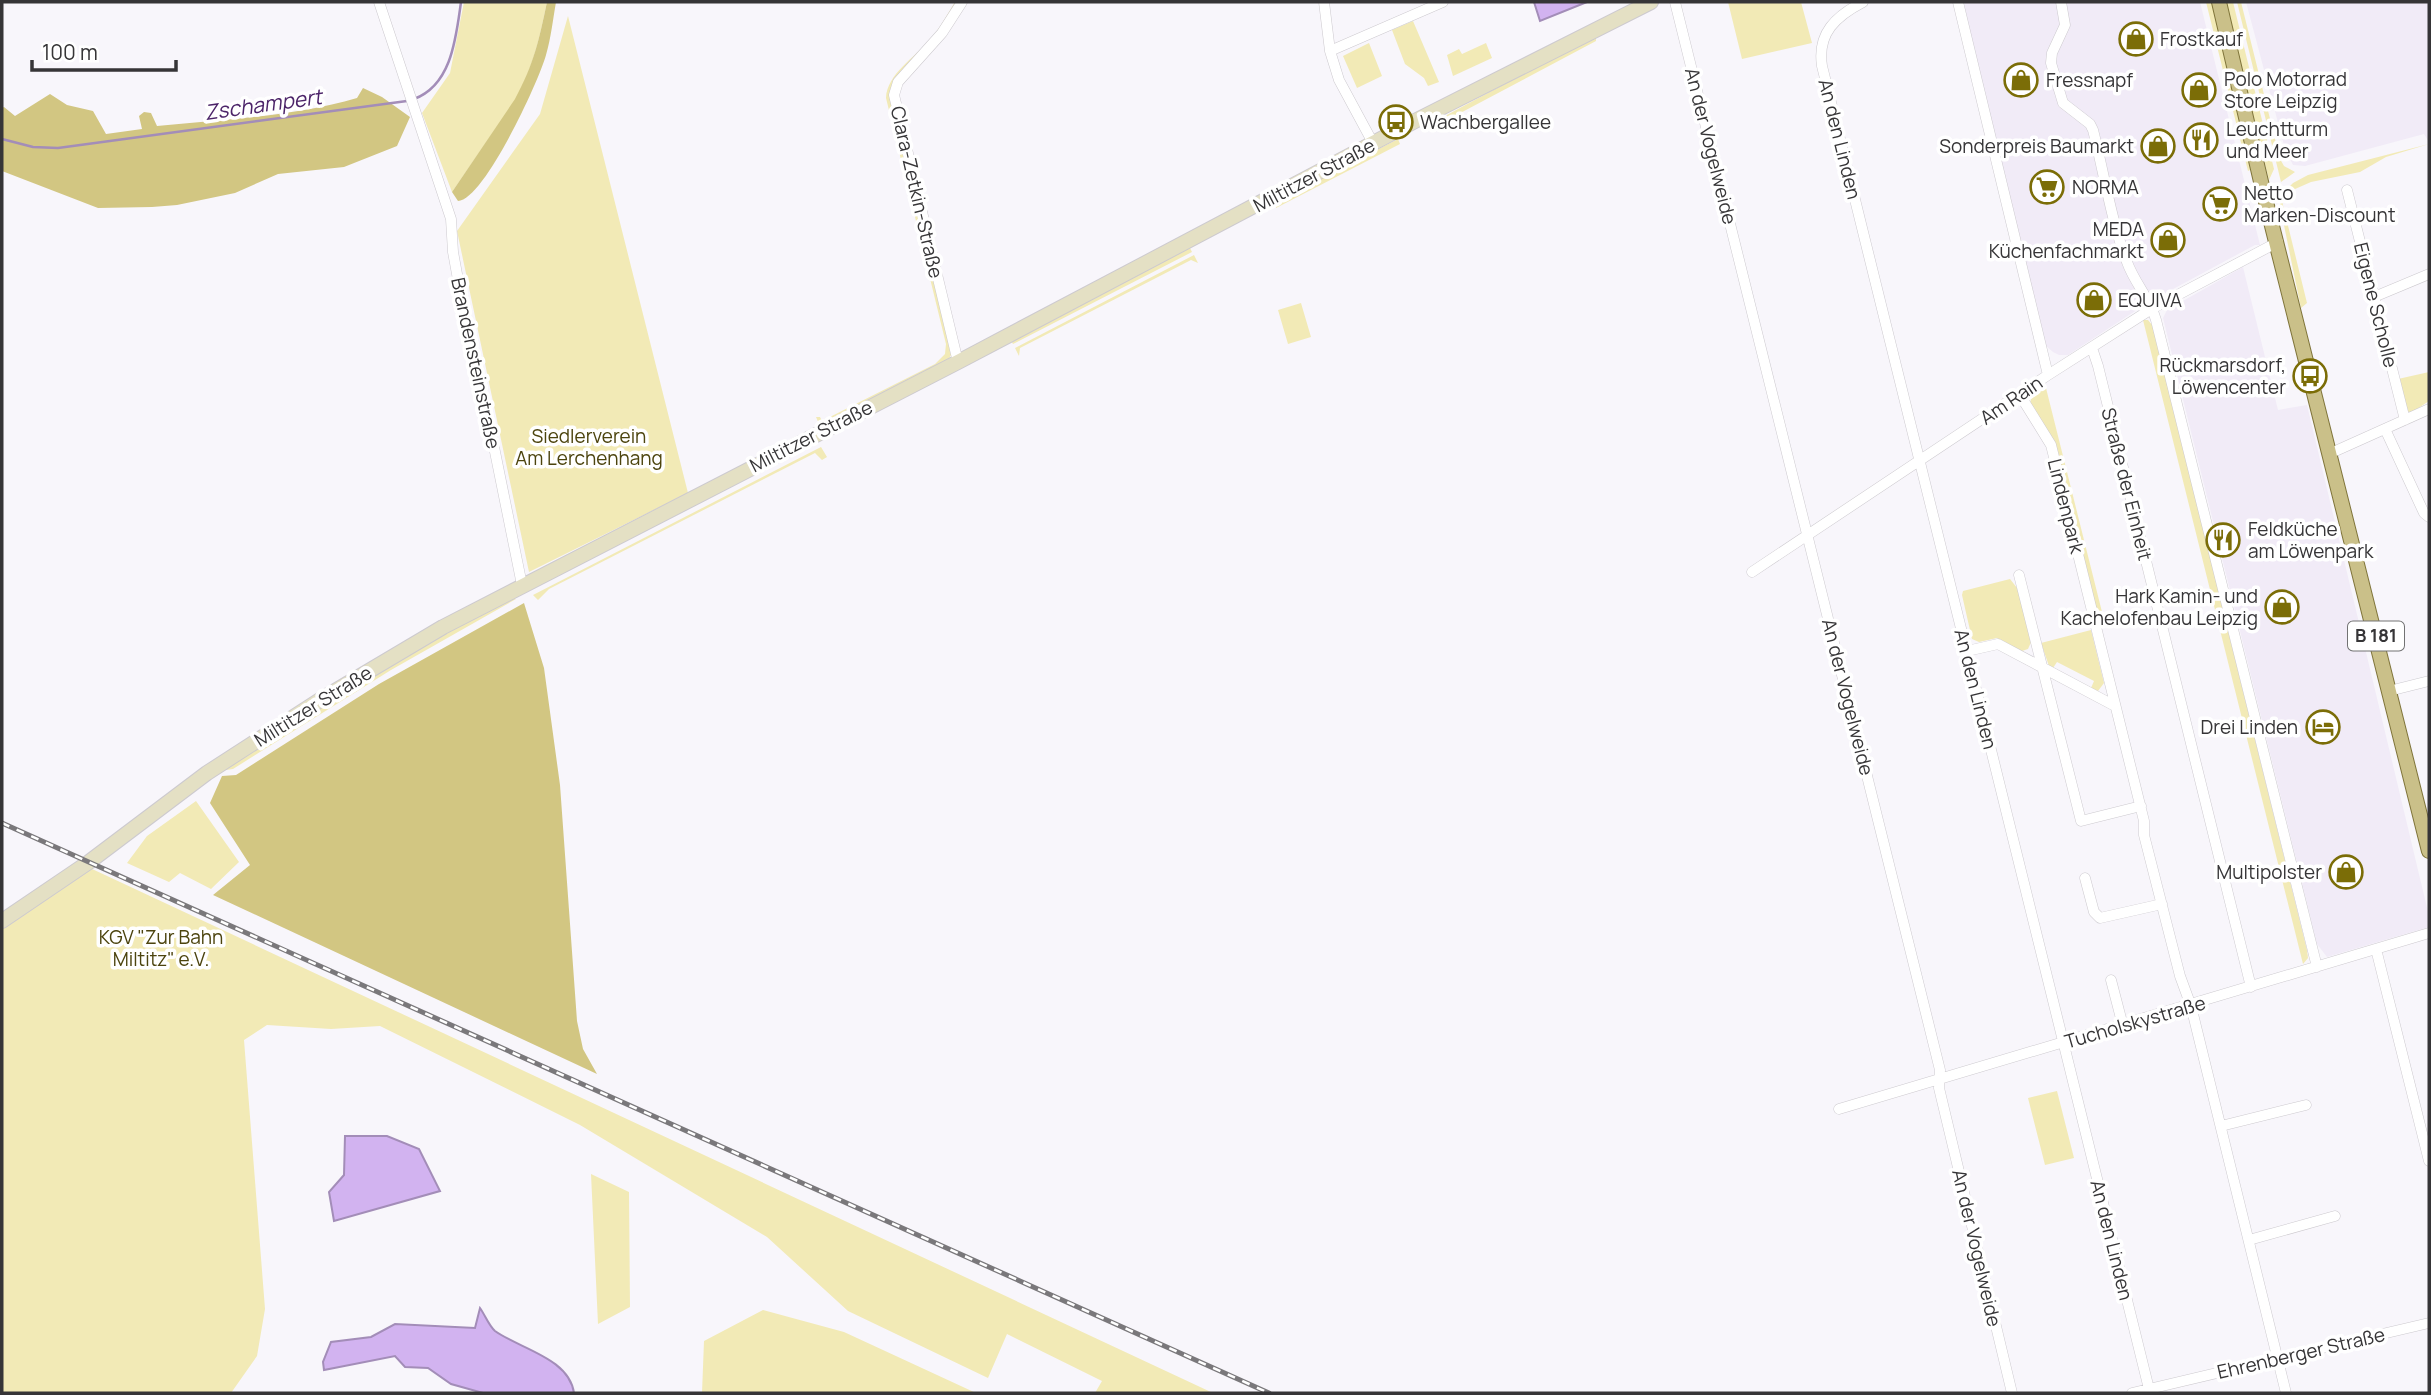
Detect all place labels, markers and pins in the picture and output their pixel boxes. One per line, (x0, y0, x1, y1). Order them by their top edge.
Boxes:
shop icon: Frostkauf (2117, 20, 2155, 58)
place label: Frostkauf (2160, 26, 2243, 52)
shop icon: Fressnapf (2002, 61, 2040, 99)
place label: Polo Motorrad Store Leipzig (2224, 66, 2347, 114)
place label: Fressnapf (2046, 67, 2133, 93)
shop icon: Polo Motorrad Store Leipzig (2180, 71, 2218, 109)
bus stop icon: Wachbergallee (1377, 103, 1415, 141)
place label: Wachbergallee (1420, 109, 1551, 135)
place label: Leuchtturm und Meer (2226, 116, 2328, 164)
restaurant icon: Leuchtturm und Meer (2182, 121, 2220, 159)
shop icon: Sonderpreis Baumarkt (2139, 127, 2177, 165)
place label: Sonderpreis Baumarkt (1939, 133, 2134, 159)
supermarket icon: NORMA (2028, 168, 2066, 206)
place label: NORMA (2072, 174, 2139, 200)
place label: Netto Marken-Discount (2244, 180, 2396, 228)
supermarket icon: Netto Marken-Discount (2201, 185, 2239, 223)
place label: MEDA Küchenfachmarkt (1989, 216, 2144, 264)
shop icon: MEDA Küchenfachmarkt (2149, 221, 2187, 259)
shop icon: EQUIVA (2075, 281, 2113, 319)
place label: EQUIVA (2118, 287, 2182, 313)
place label: Rückmarsdorf, Löwencenter (2160, 352, 2286, 400)
bus stop icon: Rückmarsdorf, Löwencenter (2291, 357, 2329, 395)
place label: Feldküche am Löwenpark (2248, 516, 2374, 564)
restaurant icon: Feldküche am Löwenpark (2204, 521, 2242, 559)
place label: Hark Kamin- und Kachelofenbau Leipzig (2060, 583, 2258, 631)
shop icon: Hark Kamin- und Kachelofenbau Leipzig (2263, 588, 2301, 626)
hotel icon: Drei Linden (2304, 708, 2342, 746)
place label: Drei Linden (2201, 714, 2298, 740)
shop icon: Multipolster (2327, 853, 2365, 891)
place label: Multipolster (2216, 859, 2322, 885)

